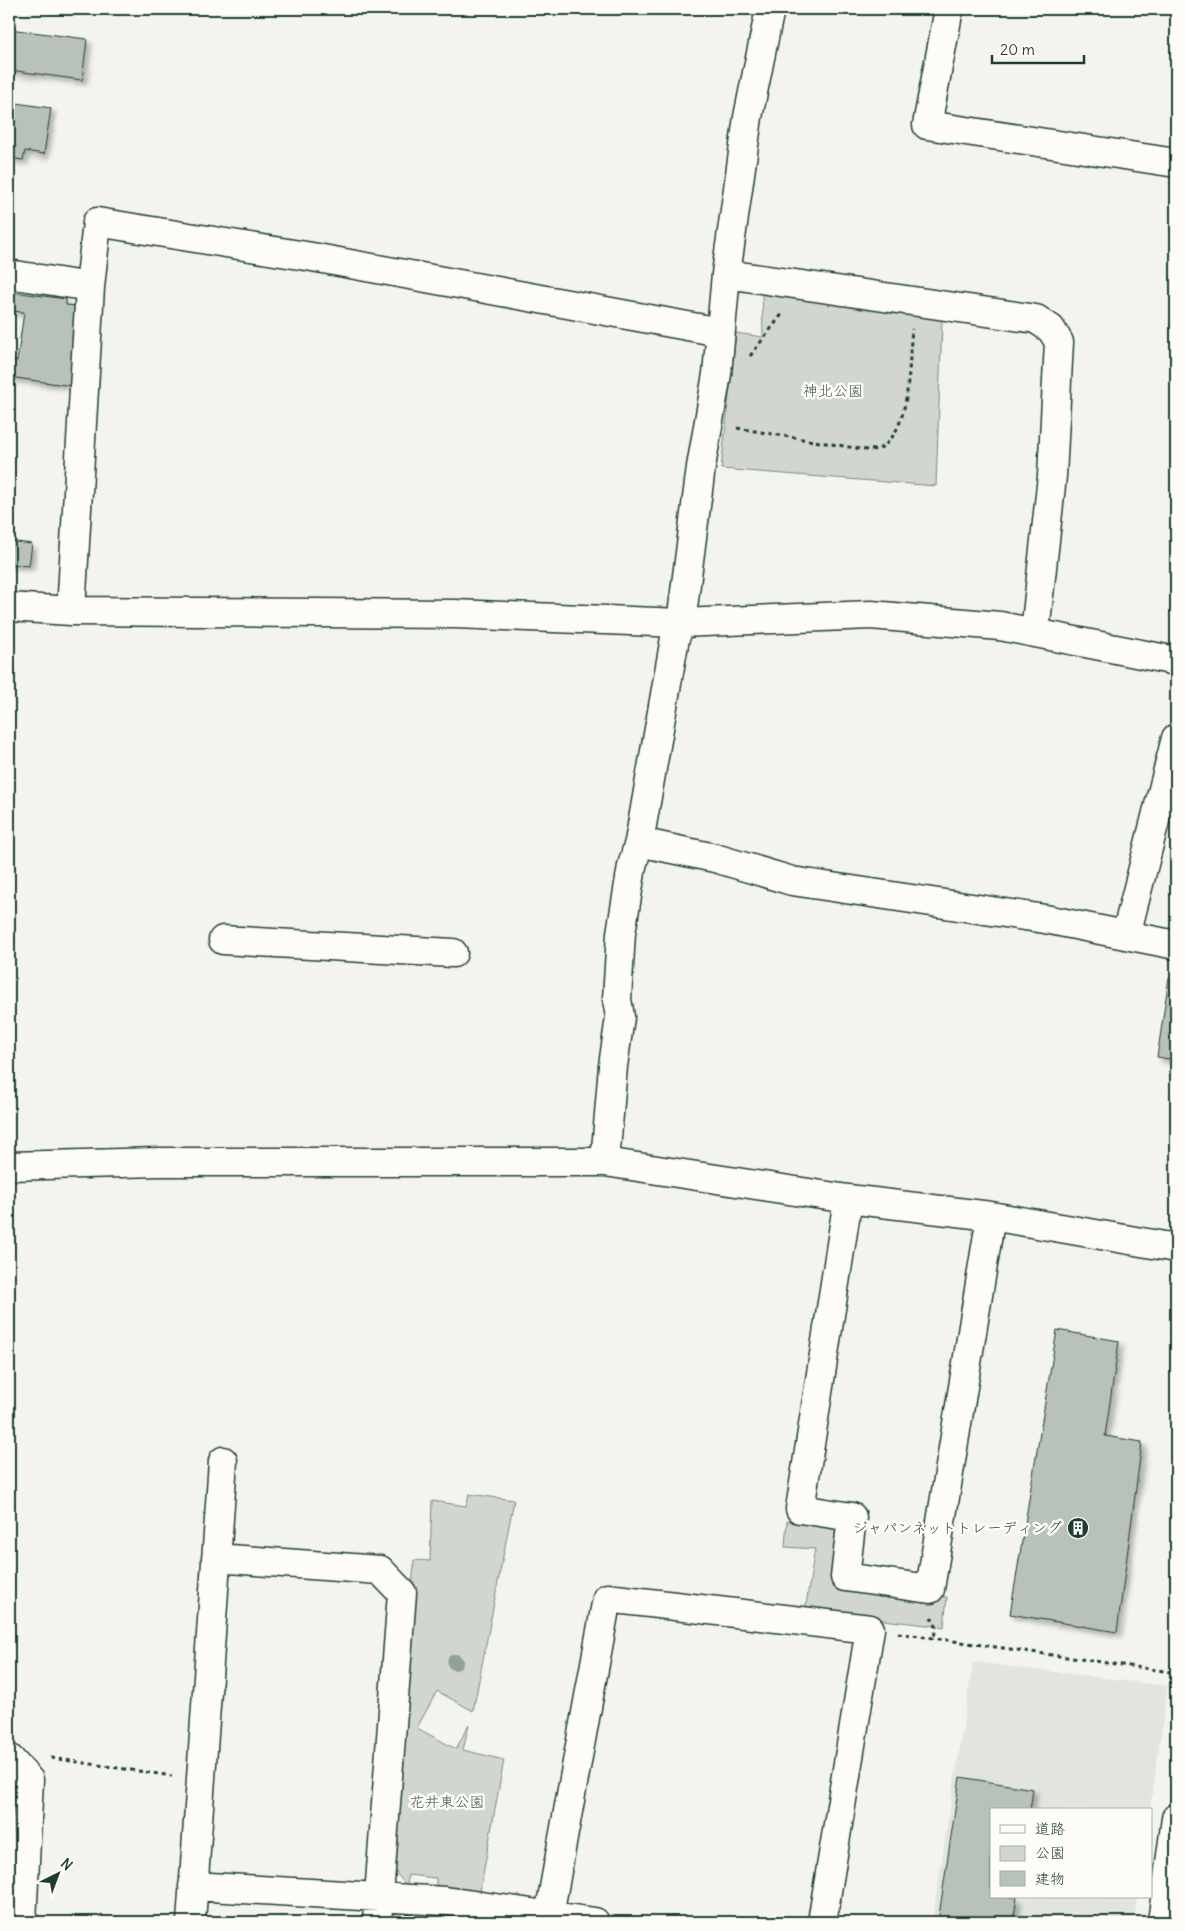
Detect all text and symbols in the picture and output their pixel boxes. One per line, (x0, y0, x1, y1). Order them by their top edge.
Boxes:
scale bar (992, 32, 1085, 64)
text: 20 m (1000, 40, 1035, 59)
park label: 神北公園 (803, 381, 863, 400)
building icon: ジャパンネットトレーディング (1066, 1516, 1090, 1540)
place label: ジャパンネットトレーディング (853, 1518, 1062, 1537)
park label: 花井東公園 (409, 1792, 485, 1811)
legend (990, 1808, 1152, 1898)
text: 道路 (1035, 1819, 1065, 1838)
text: 公園 (1035, 1843, 1065, 1862)
north arrow (32, 1848, 82, 1898)
text: N (57, 1854, 76, 1874)
text: 建物 (1035, 1869, 1065, 1888)

